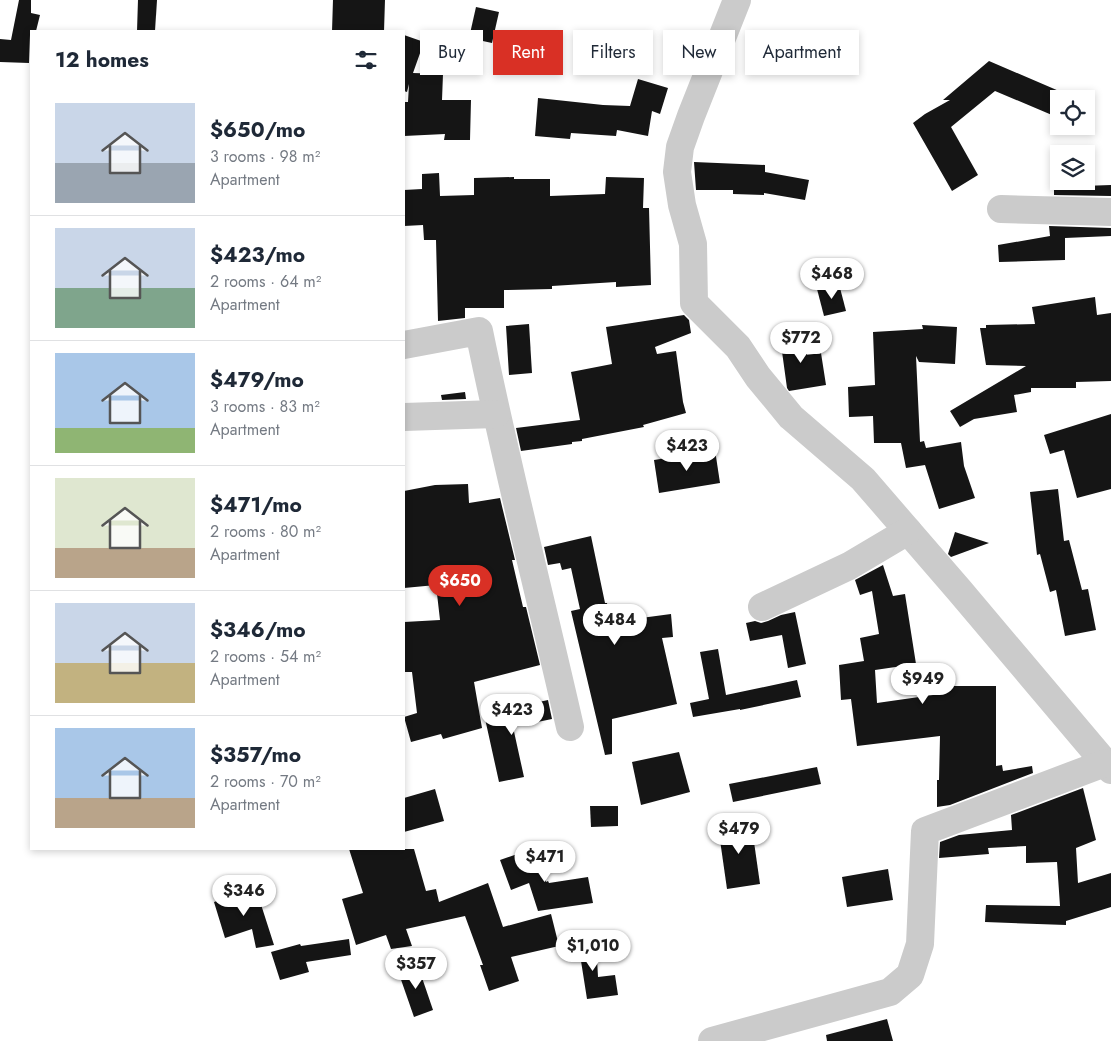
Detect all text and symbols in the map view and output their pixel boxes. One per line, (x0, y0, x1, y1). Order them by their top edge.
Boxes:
chip: Buy (420, 30, 483, 75)
chip: Rent (493, 30, 563, 75)
chip: Filters (573, 30, 653, 75)
chip: New (663, 30, 735, 75)
chip: Apartment (745, 30, 859, 75)
text: 12 homes (55, 45, 149, 75)
icon: filters (352, 46, 380, 74)
map controls (1050, 90, 1095, 190)
button: locate (1050, 90, 1095, 135)
text: $650/mo (210, 115, 305, 145)
icon: home (95, 123, 155, 183)
text: 3 rooms · 98 m² (210, 145, 320, 168)
button: layers (1050, 145, 1095, 190)
text: Apartment (210, 168, 280, 191)
text: $423/mo (210, 240, 305, 270)
icon: home (95, 248, 155, 308)
pin: $468 (802, 258, 862, 300)
text: $468 (811, 262, 853, 285)
text: 2 rooms · 64 m² (210, 270, 321, 293)
text: Apartment (210, 293, 280, 316)
pin: $772 (771, 322, 831, 364)
text: $772 (781, 326, 821, 349)
text: $479/mo (210, 365, 304, 395)
icon: home (95, 373, 155, 433)
text: 3 rooms · 83 m² (210, 395, 320, 418)
text: Apartment (210, 418, 280, 441)
pin: $423 (657, 430, 717, 472)
text: $423 (666, 434, 708, 457)
text: $471/mo (210, 490, 302, 520)
icon: home (95, 498, 155, 558)
text: 2 rooms · 80 m² (210, 520, 321, 543)
text: Apartment (210, 543, 280, 566)
pin: $650 (430, 564, 490, 607)
text: $650 (439, 569, 481, 592)
pin: $484 (585, 604, 645, 646)
text: $484 (594, 608, 636, 631)
text: $346/mo (210, 615, 306, 645)
icon: home (95, 623, 155, 683)
text: 2 rooms · 54 m² (210, 645, 321, 668)
pin: $949 (893, 662, 953, 705)
text: $949 (902, 667, 944, 690)
text: Apartment (210, 668, 280, 691)
pin: $423 (482, 694, 542, 736)
text: $423 (491, 698, 533, 721)
text: $357/mo (210, 740, 301, 770)
icon: home (95, 748, 155, 808)
text: 2 rooms · 70 m² (210, 770, 321, 793)
text: Apartment (210, 793, 280, 816)
pin: $479 (709, 812, 769, 855)
text: $479 (718, 817, 760, 840)
pin: $471 (515, 840, 575, 883)
text: $471 (526, 845, 564, 868)
pin: $346 (214, 874, 274, 917)
text: $346 (223, 879, 265, 902)
pin: $1,010 (552, 930, 634, 972)
text: $1,010 (567, 934, 619, 957)
pin: $357 (386, 948, 446, 990)
text: $357 (396, 952, 436, 975)

